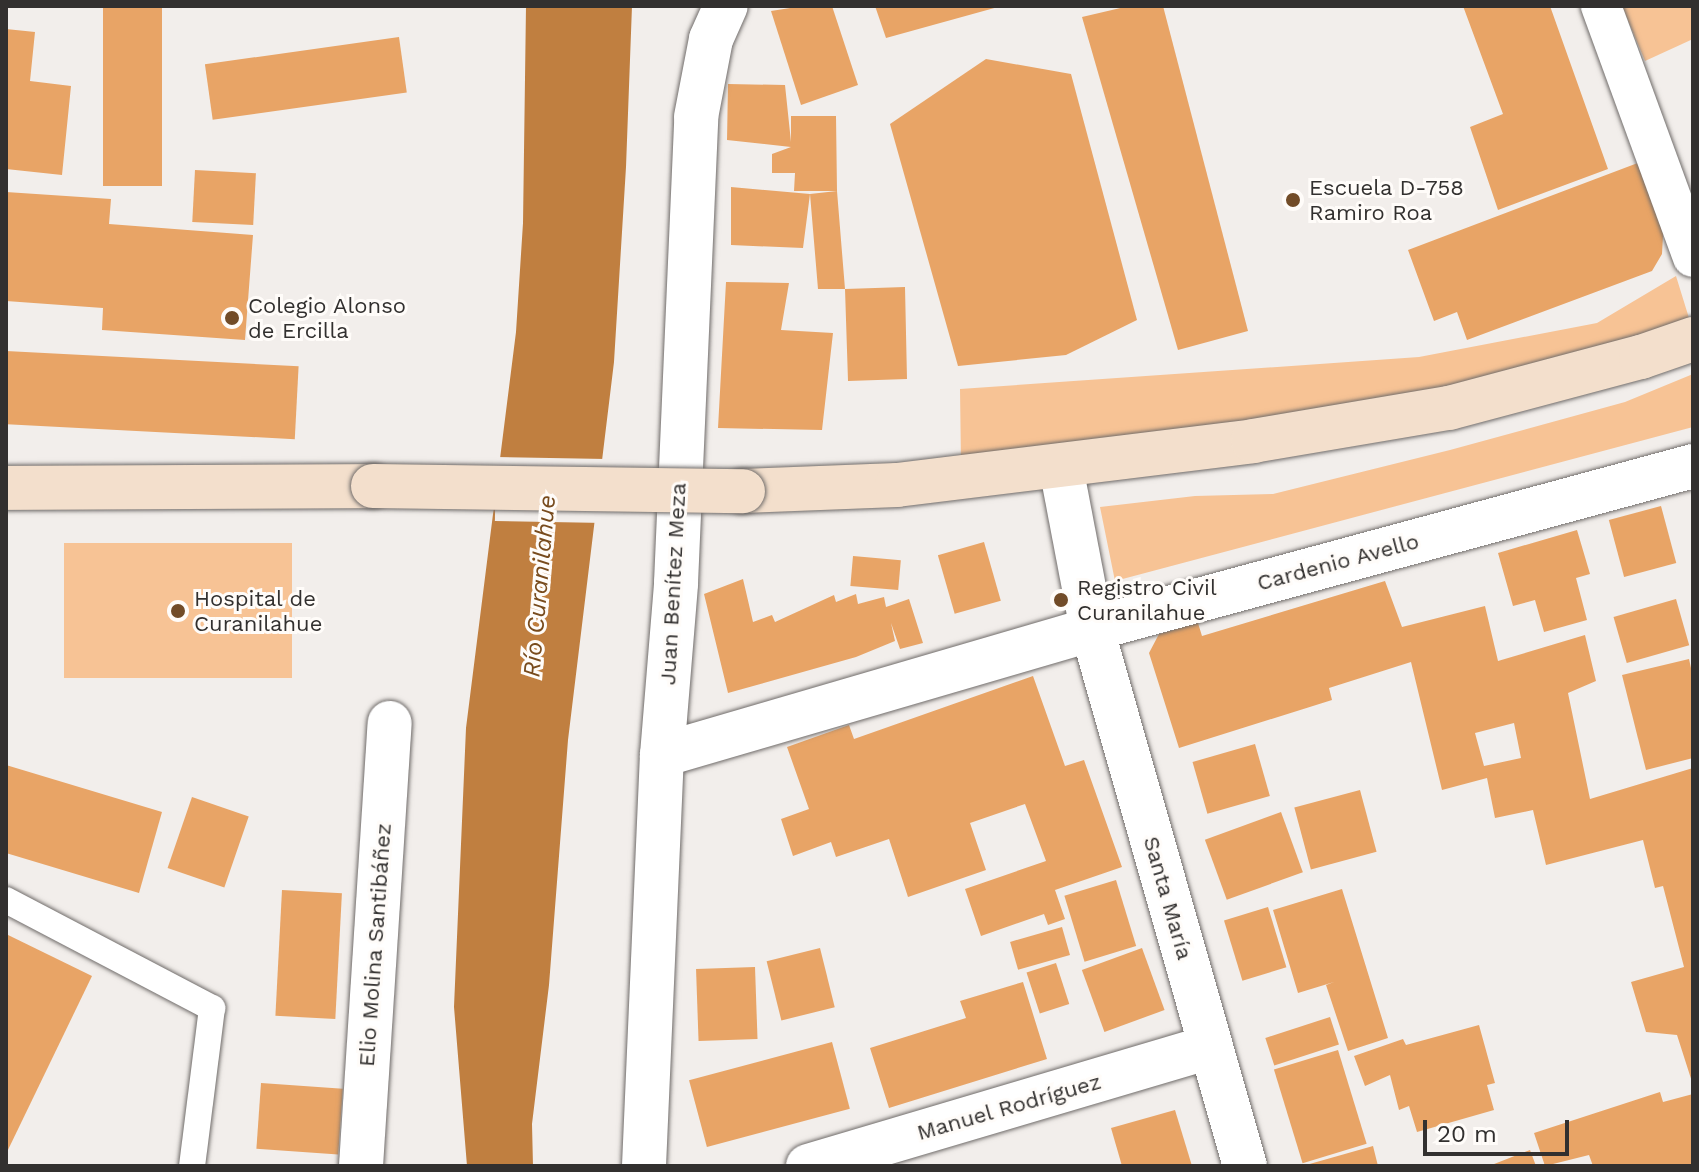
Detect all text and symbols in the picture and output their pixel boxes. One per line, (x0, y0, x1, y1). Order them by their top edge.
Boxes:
place label: Escuela D-758 Ramiro Roa (1309, 174, 1464, 226)
marker: Escuela D-758 Ramiro Roa (1284, 191, 1302, 209)
place label: Colegio Alonso de Ercilla (248, 292, 407, 344)
marker: Colegio Alonso de Ercilla (223, 309, 241, 327)
street label: Juan Benítez Meza (655, 482, 691, 686)
water label: Río Curanilahue (518, 494, 562, 678)
street label: Cardenio Avello (1254, 528, 1422, 596)
place label: Registro Civil Curanilahue (1077, 574, 1217, 626)
place label: Hospital de Curanilahue (194, 585, 322, 636)
marker: Registro Civil Curanilahue (1052, 591, 1070, 609)
marker: Hospital de Curanilahue (169, 602, 187, 620)
street label: Elio Molina Santibáñez (353, 822, 397, 1068)
street label: Santa María (1138, 833, 1198, 963)
street label: Manuel Rodríguez (914, 1068, 1104, 1146)
scale bar (1427, 1104, 1573, 1154)
text: 20 m (1437, 1120, 1497, 1148)

